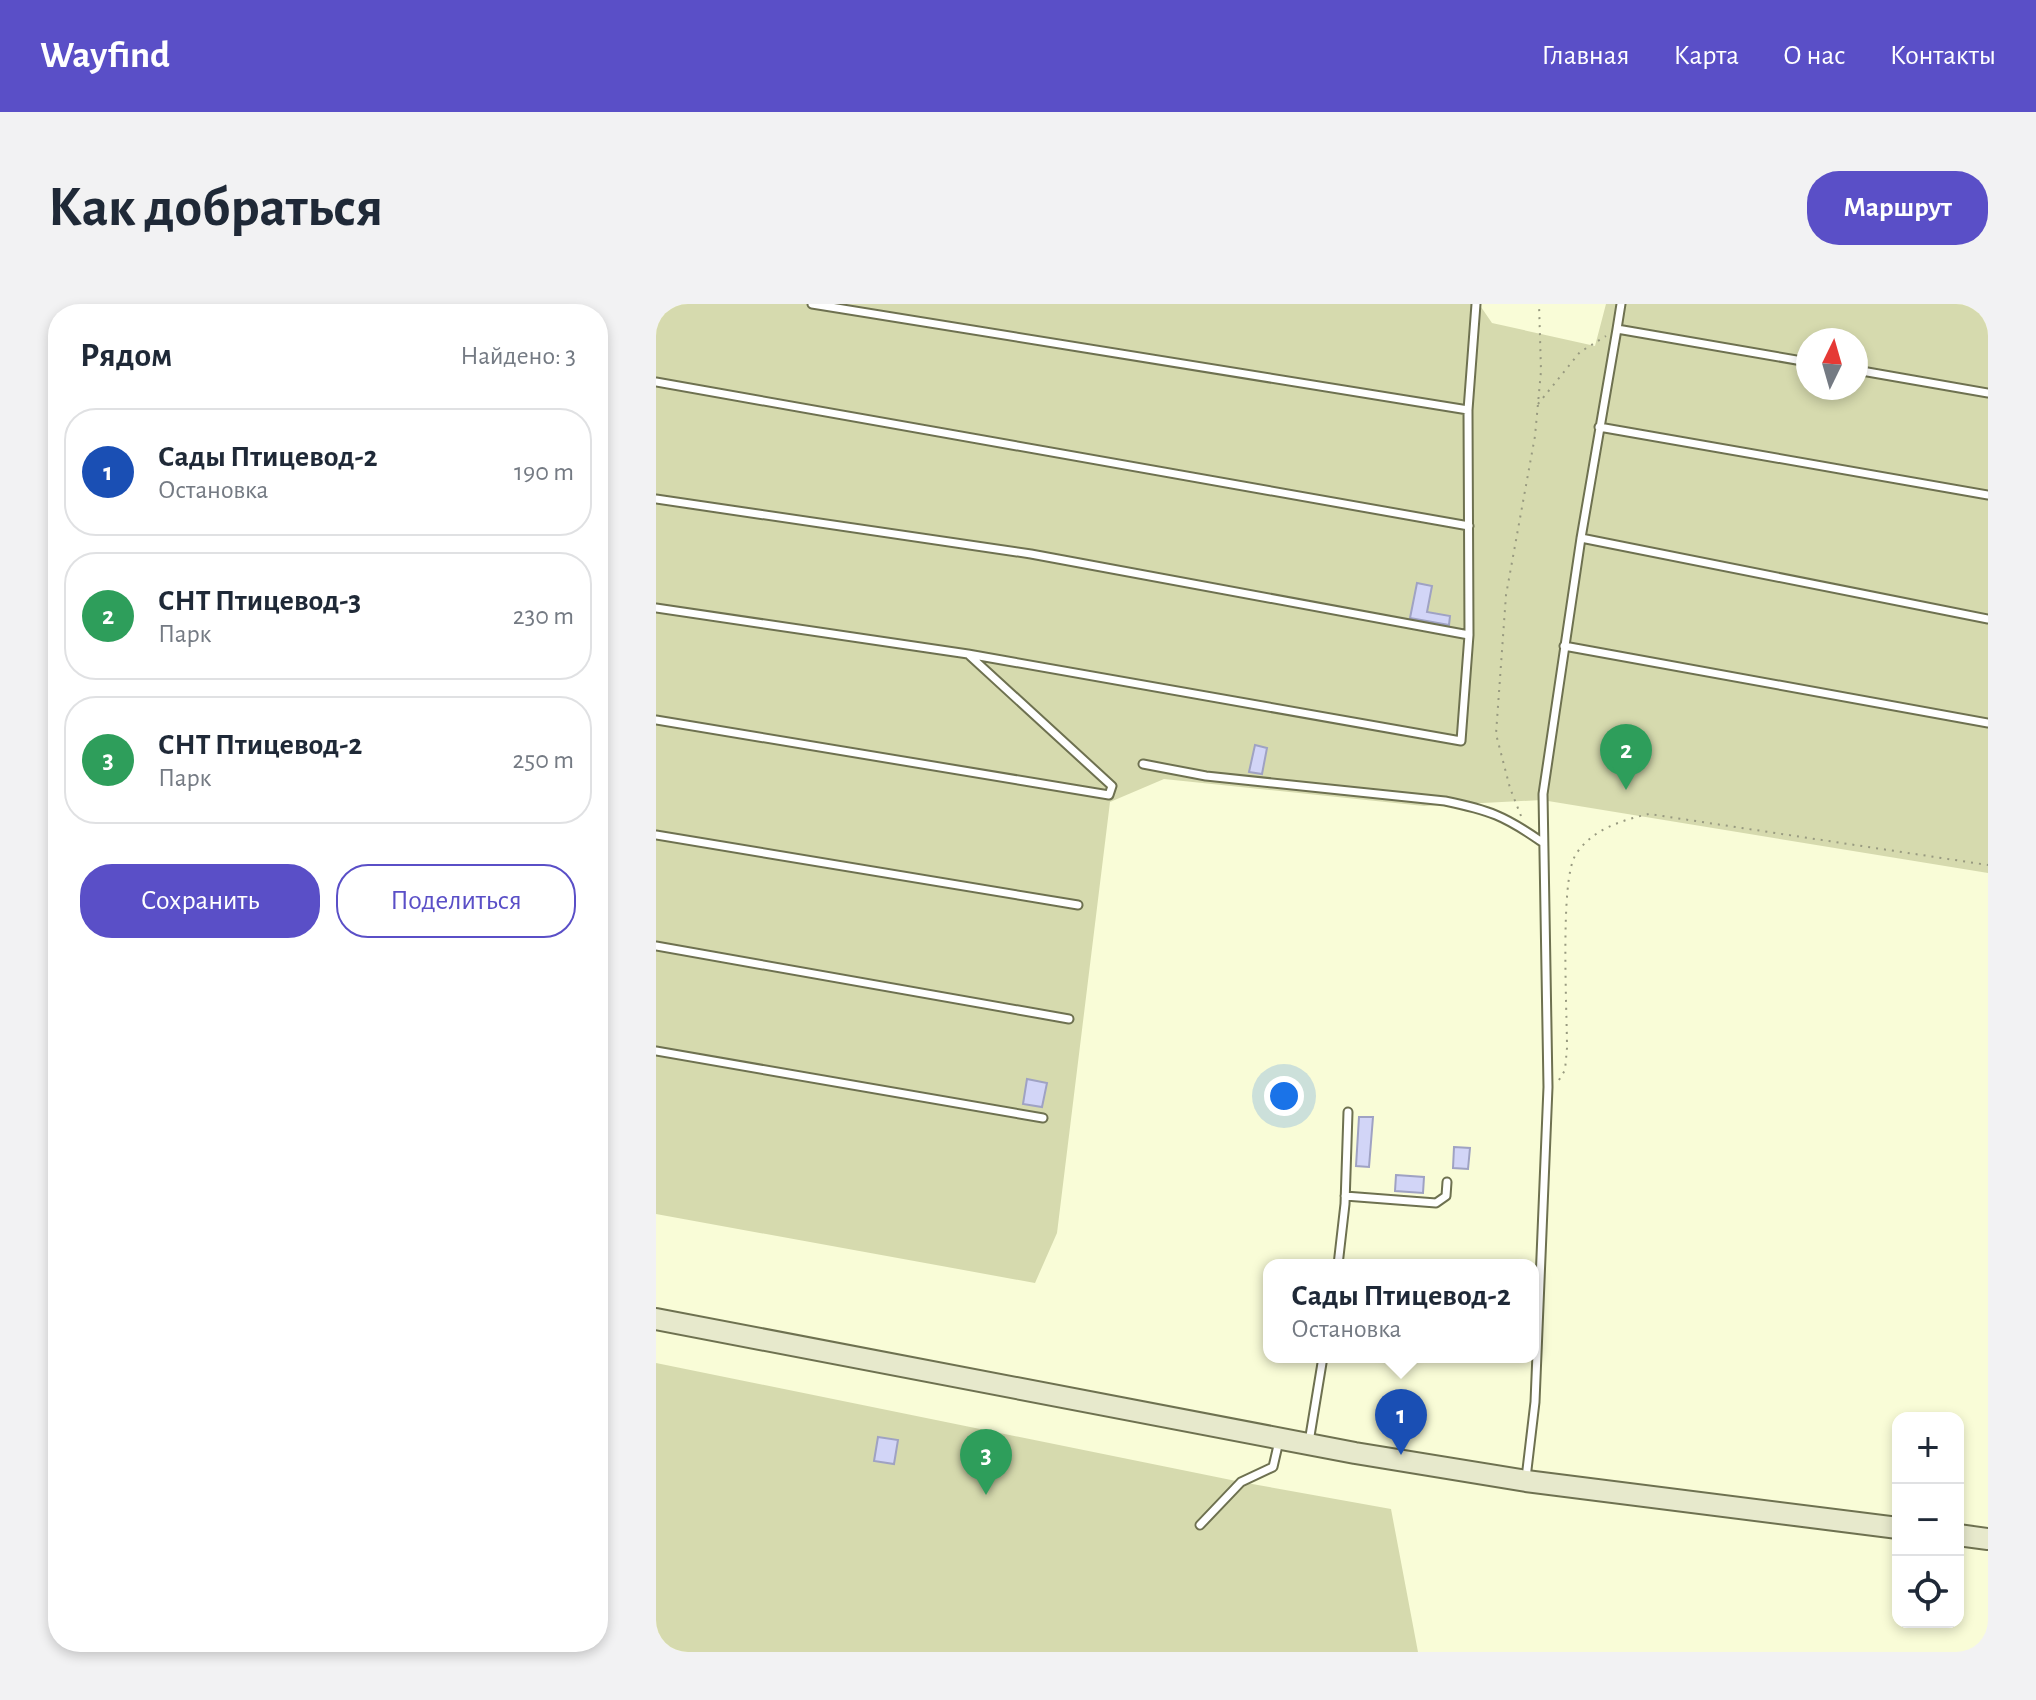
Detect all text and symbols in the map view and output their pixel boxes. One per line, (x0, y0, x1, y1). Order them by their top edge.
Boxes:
text: Wayfind (40, 37, 170, 75)
text: Главная (1541, 42, 1629, 70)
text: Карта (1673, 42, 1739, 70)
text: О нас (1783, 42, 1846, 70)
text: Контакты (1890, 42, 1996, 70)
button: Маршрут (1807, 171, 1988, 245)
text: Как добраться (48, 180, 383, 236)
north arrow (1796, 328, 1868, 400)
text: Рядом (80, 339, 172, 373)
text: Найдено: 3 (460, 343, 576, 369)
text: Сады Птицевод-2 (158, 442, 378, 472)
text: 1 (103, 459, 113, 485)
text: 190 m (514, 459, 574, 485)
text: Остановка (158, 477, 268, 503)
text: СНТ Птицевод-3 (158, 586, 361, 616)
text: 2 (102, 603, 114, 629)
text: 230 m (513, 603, 574, 629)
text: Парк (158, 621, 211, 647)
pin: 2 (1600, 724, 1652, 790)
text: СНТ Птицевод-2 (158, 730, 362, 760)
text: 3 (102, 747, 114, 773)
text: 250 m (512, 747, 574, 773)
text: Парк (158, 765, 211, 791)
button: Сохранить (80, 864, 320, 938)
button: Поделиться (336, 864, 576, 938)
your location (1264, 1076, 1304, 1116)
popup (1263, 1259, 1539, 1363)
text: Сады Птицевод-2 (1291, 1281, 1511, 1311)
text: Остановка (1291, 1316, 1401, 1342)
pin: 1 (1375, 1389, 1427, 1455)
map controls (1892, 1412, 1964, 1628)
button: + (1892, 1412, 1964, 1484)
pin: 3 (960, 1429, 1012, 1495)
button: − (1892, 1484, 1964, 1556)
button: locate (1892, 1556, 1964, 1628)

